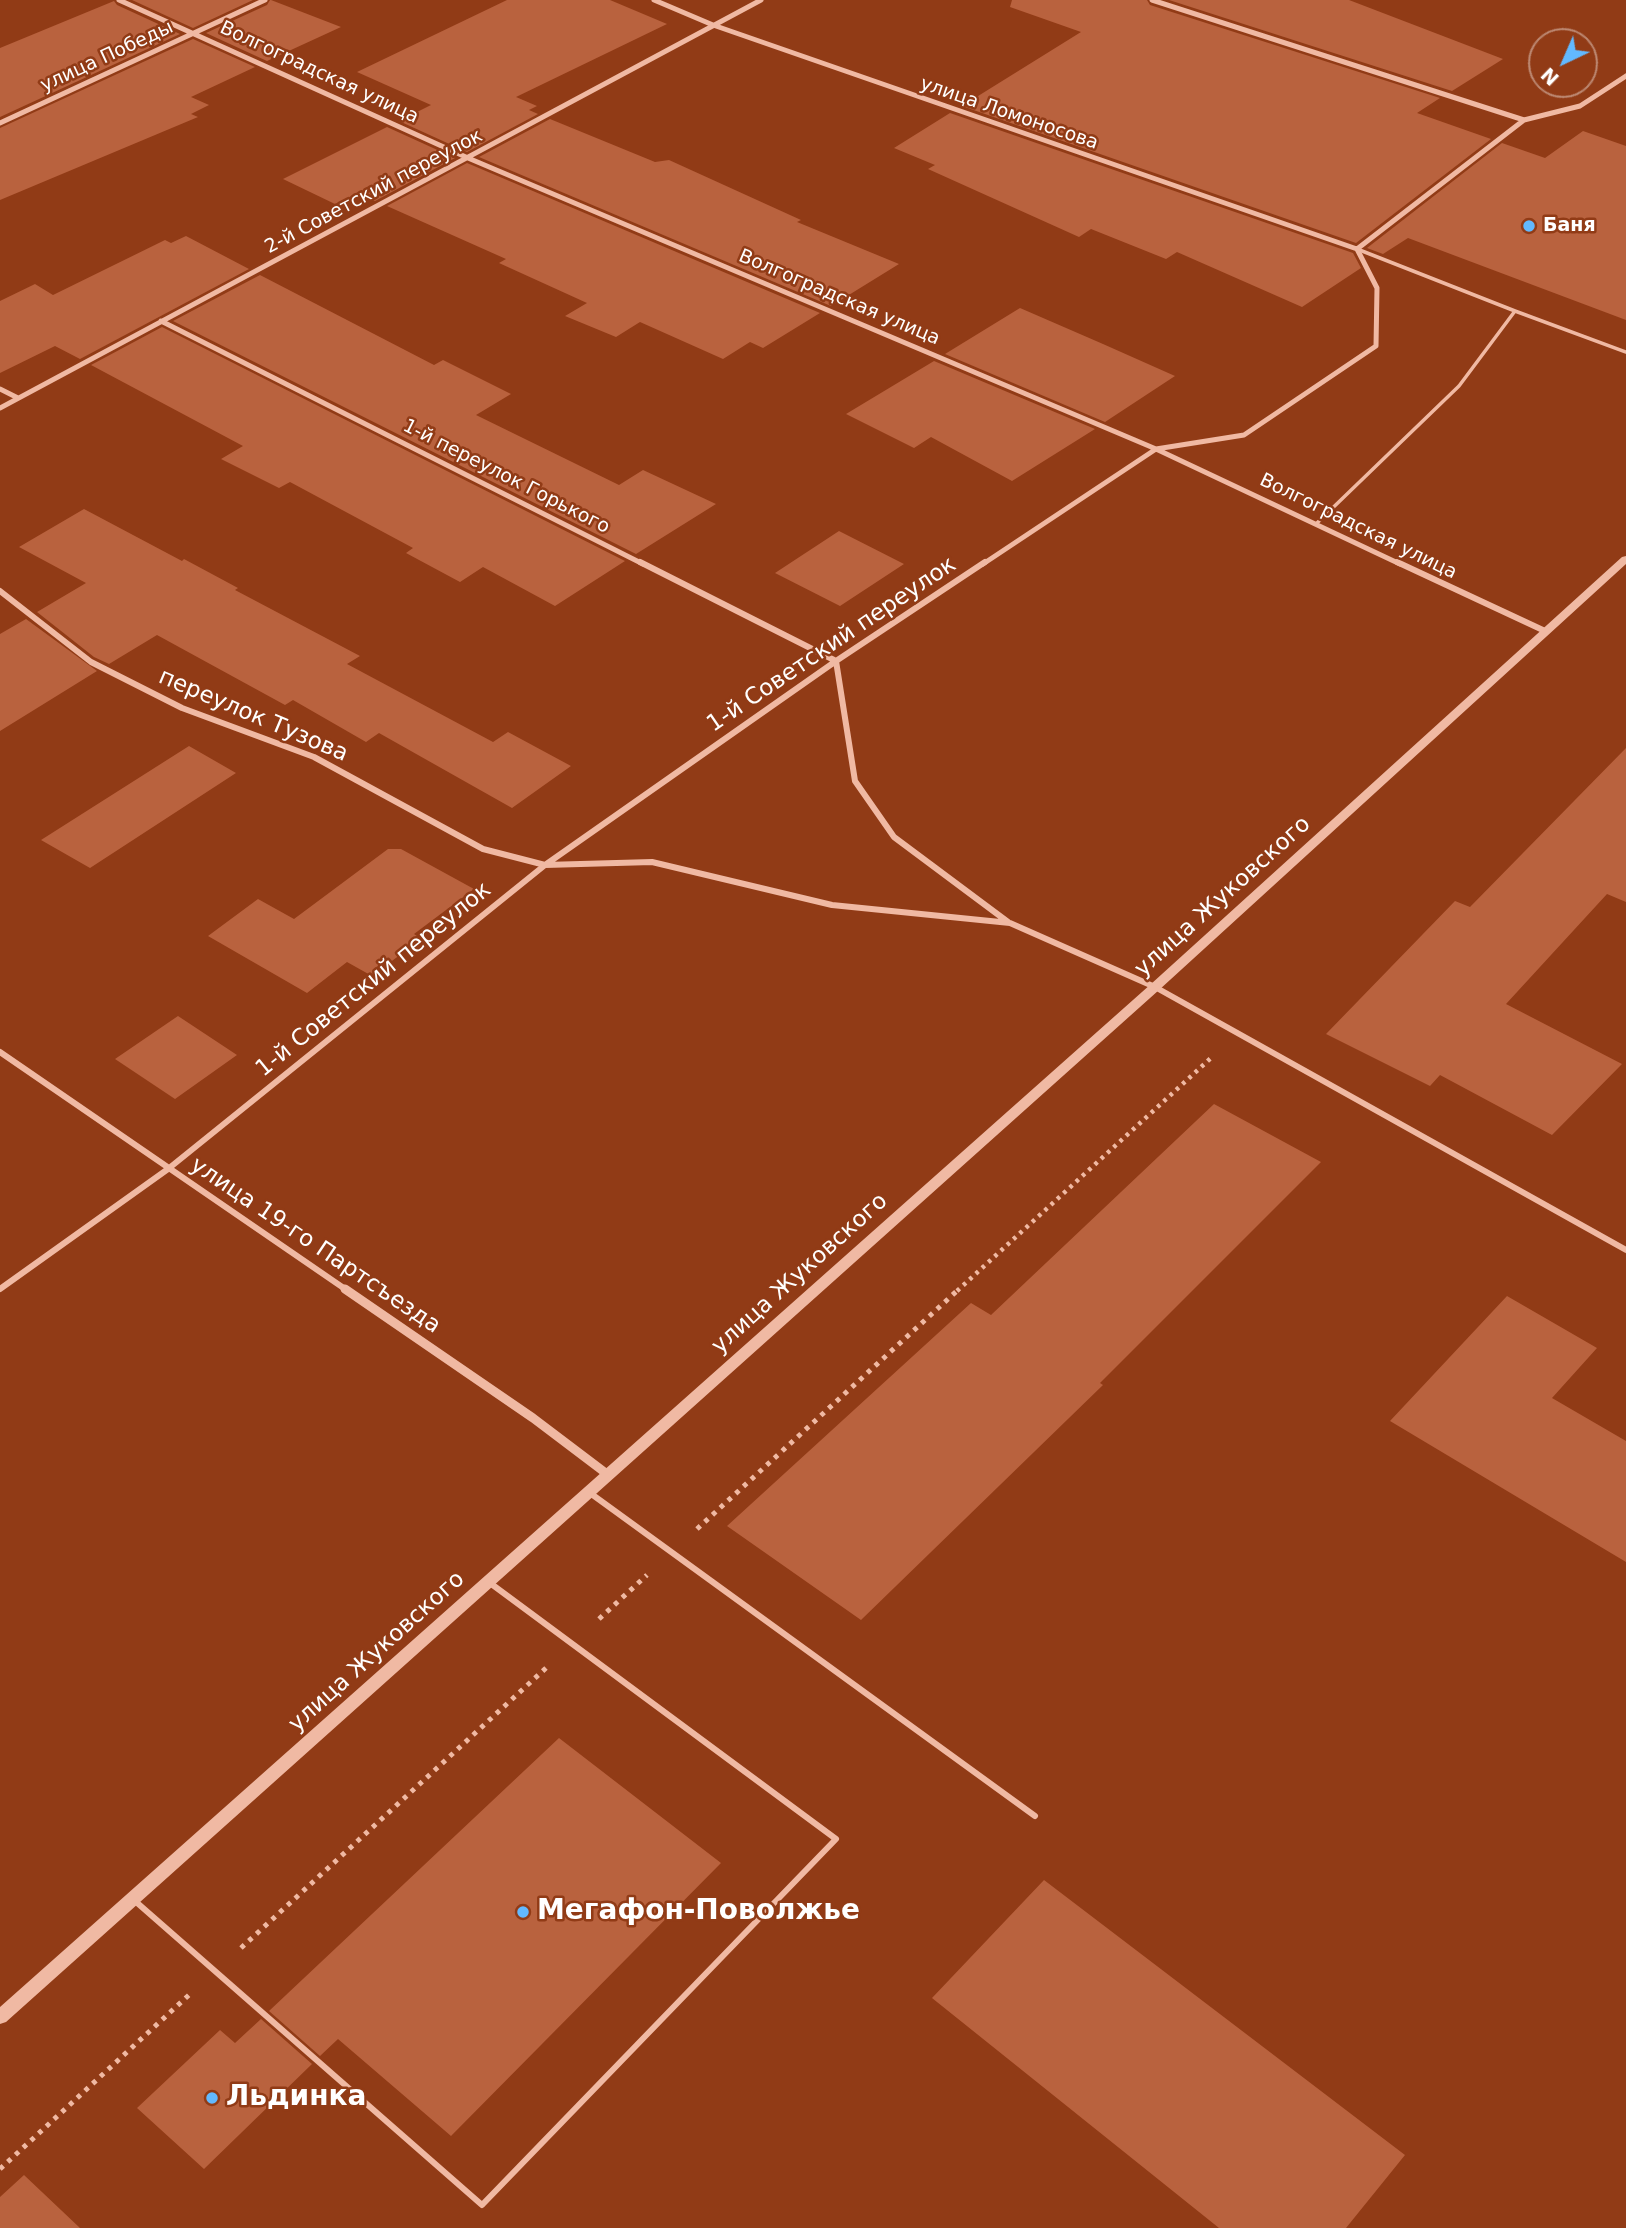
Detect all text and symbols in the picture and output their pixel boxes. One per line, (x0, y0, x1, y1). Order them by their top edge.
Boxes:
street label: улица Победы (37, 16, 177, 98)
street label: Волгоградская улица (216, 17, 422, 129)
north arrow (1528, 28, 1598, 98)
text: N (1536, 63, 1563, 90)
street label: улица Ломоносова (917, 73, 1101, 155)
street label: 2-й Советский переулок (261, 125, 487, 259)
place label: Баня (1543, 215, 1596, 237)
marker: Баня (1521, 218, 1537, 234)
street label: Волгоградская улица (735, 245, 943, 351)
street label: 1-й переулок Горького (399, 415, 613, 539)
street label: Волгоградская улица (1256, 469, 1460, 585)
street label: 1-й Советский переулок (702, 551, 962, 739)
street label: переулок Тузова (154, 664, 352, 768)
street label: улица Жуковского (1129, 811, 1317, 983)
street label: 1-й Советский переулок (251, 877, 497, 1083)
street label: улица 19-го Партсъезда (185, 1152, 445, 1340)
street label: улица Жуковского (706, 1188, 894, 1360)
street label: улица Жуковского (283, 1566, 471, 1738)
place label: Мегафон-Поволжье (537, 1895, 860, 1929)
marker: Мегафон-Поволжье (515, 1904, 531, 1920)
place label: Льдинка (226, 2081, 366, 2115)
marker: Льдинка (204, 2090, 220, 2106)

